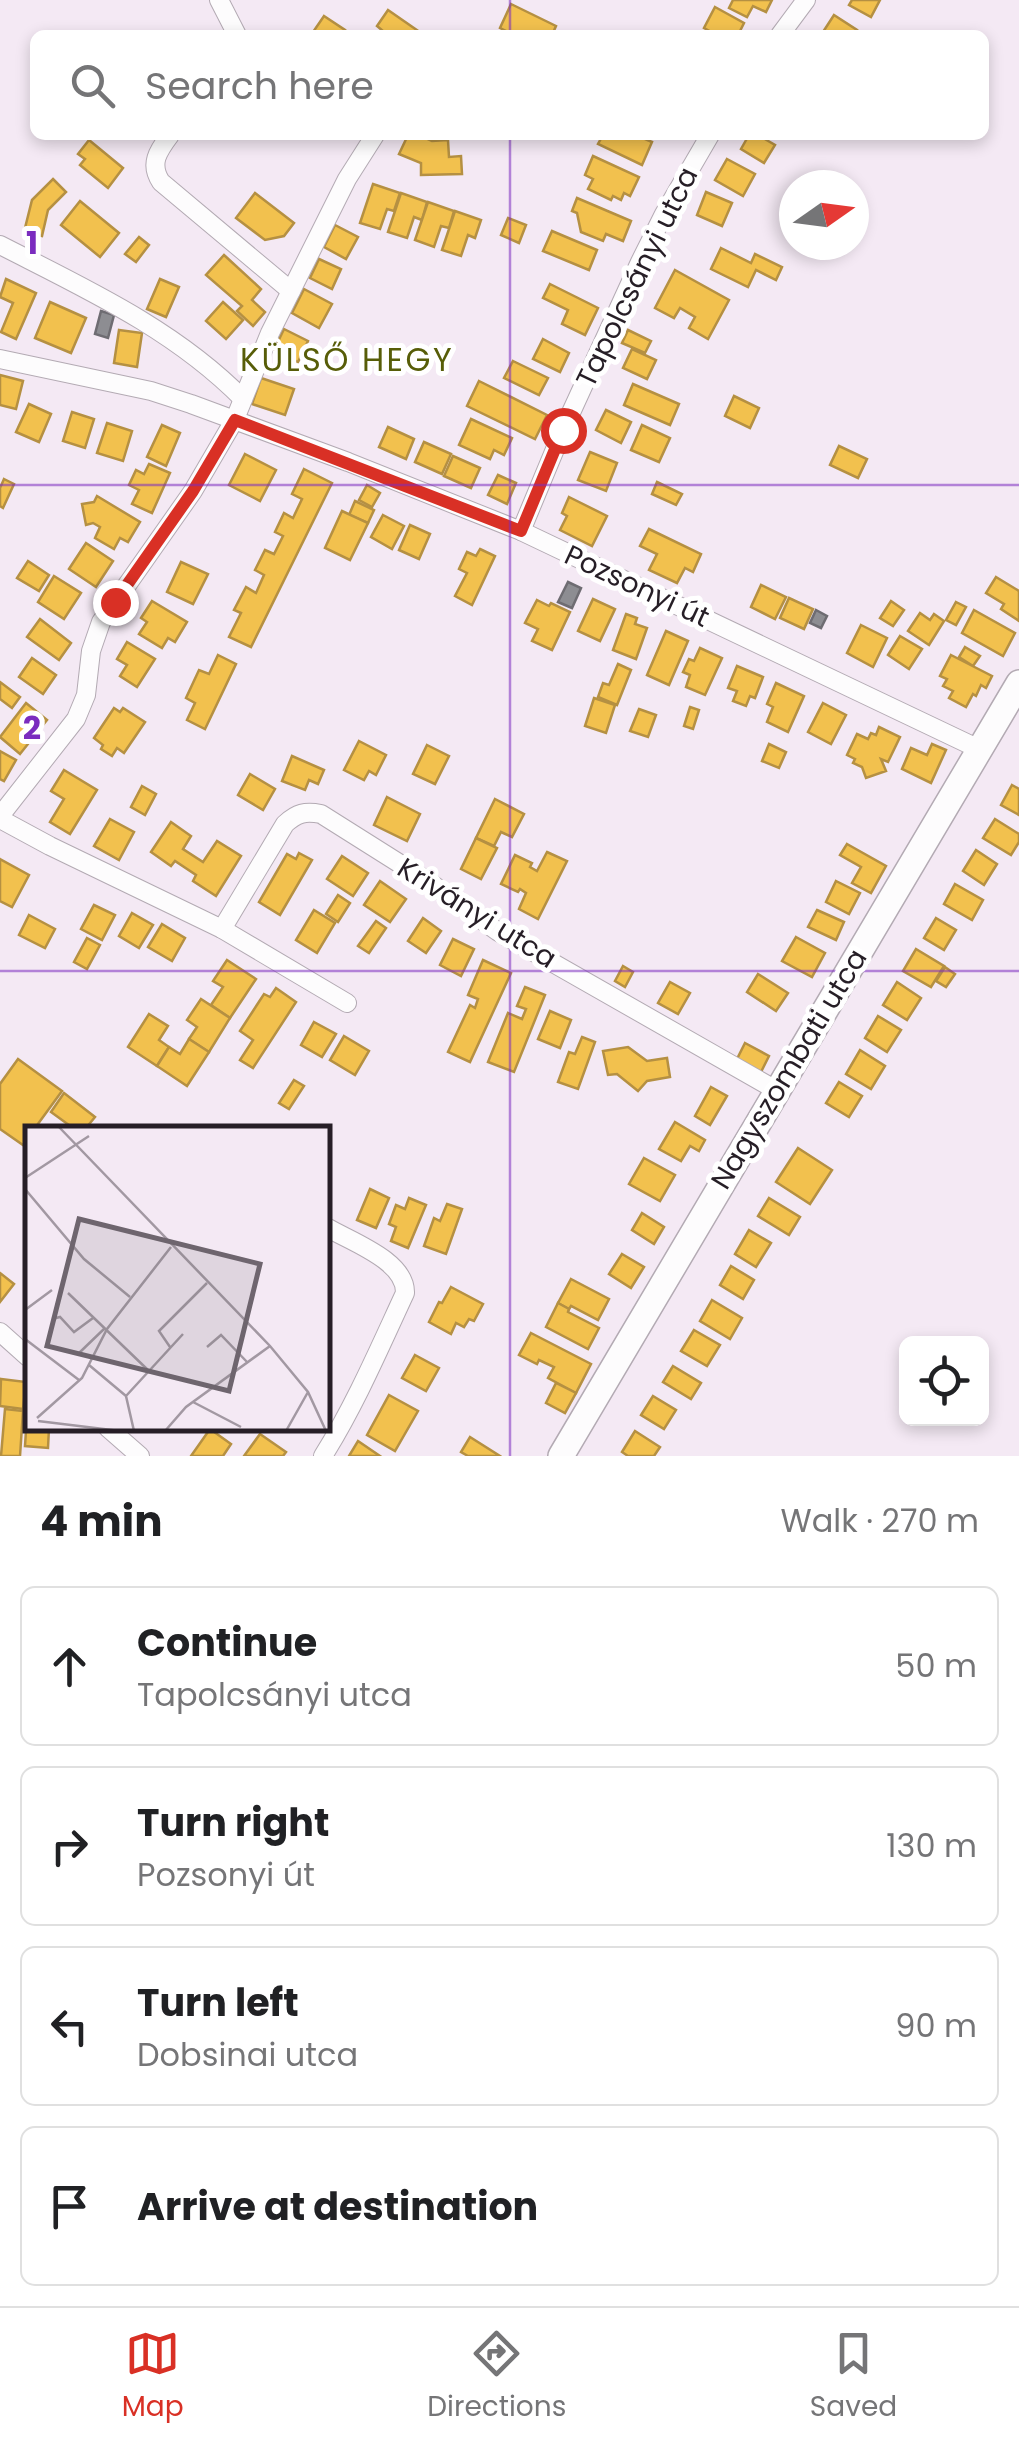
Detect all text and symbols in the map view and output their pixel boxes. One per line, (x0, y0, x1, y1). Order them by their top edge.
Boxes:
search box (30, 30, 989, 140)
icon: search (65, 58, 120, 113)
text: Search here (145, 59, 374, 112)
street label: Tapolcsányi utca (567, 160, 707, 394)
north arrow (779, 170, 869, 260)
text: 1 (26, 220, 38, 265)
district label: KÜLSŐ HEGY (240, 337, 454, 382)
route start (541, 408, 587, 454)
street label: Pozsonyi út (558, 535, 716, 637)
route end (93, 580, 139, 626)
text: 2 (23, 705, 41, 750)
street label: Kriványi utca (390, 849, 564, 977)
street label: Nagyszombati utca (702, 942, 876, 1196)
inset map (25, 1126, 330, 1431)
map controls (899, 1336, 989, 1426)
button: locate (899, 1336, 989, 1426)
text: 4 min (40, 1492, 163, 1551)
text: Walk · 270 m (780, 1498, 979, 1543)
text: Continue (137, 1616, 317, 1669)
icon: ahead (42, 1639, 97, 1694)
text: 50 m (895, 1643, 977, 1688)
text: Tapolcsányi utca (137, 1672, 412, 1717)
text: Turn right (137, 1796, 329, 1849)
icon: right (42, 1819, 97, 1874)
text: 130 m (886, 1823, 977, 1868)
text: Pozsonyi út (137, 1852, 315, 1897)
text: Turn left (137, 1976, 299, 2029)
icon: left (42, 1999, 97, 2054)
text: 90 m (895, 2003, 977, 2048)
text: Dobsinai utca (137, 2032, 358, 2077)
icon: arrive (42, 2179, 97, 2234)
text: Arrive at destination (137, 2180, 538, 2233)
tab: Map (122, 2326, 184, 2428)
tab: Directions (427, 2326, 566, 2428)
tab: Saved (810, 2326, 897, 2428)

